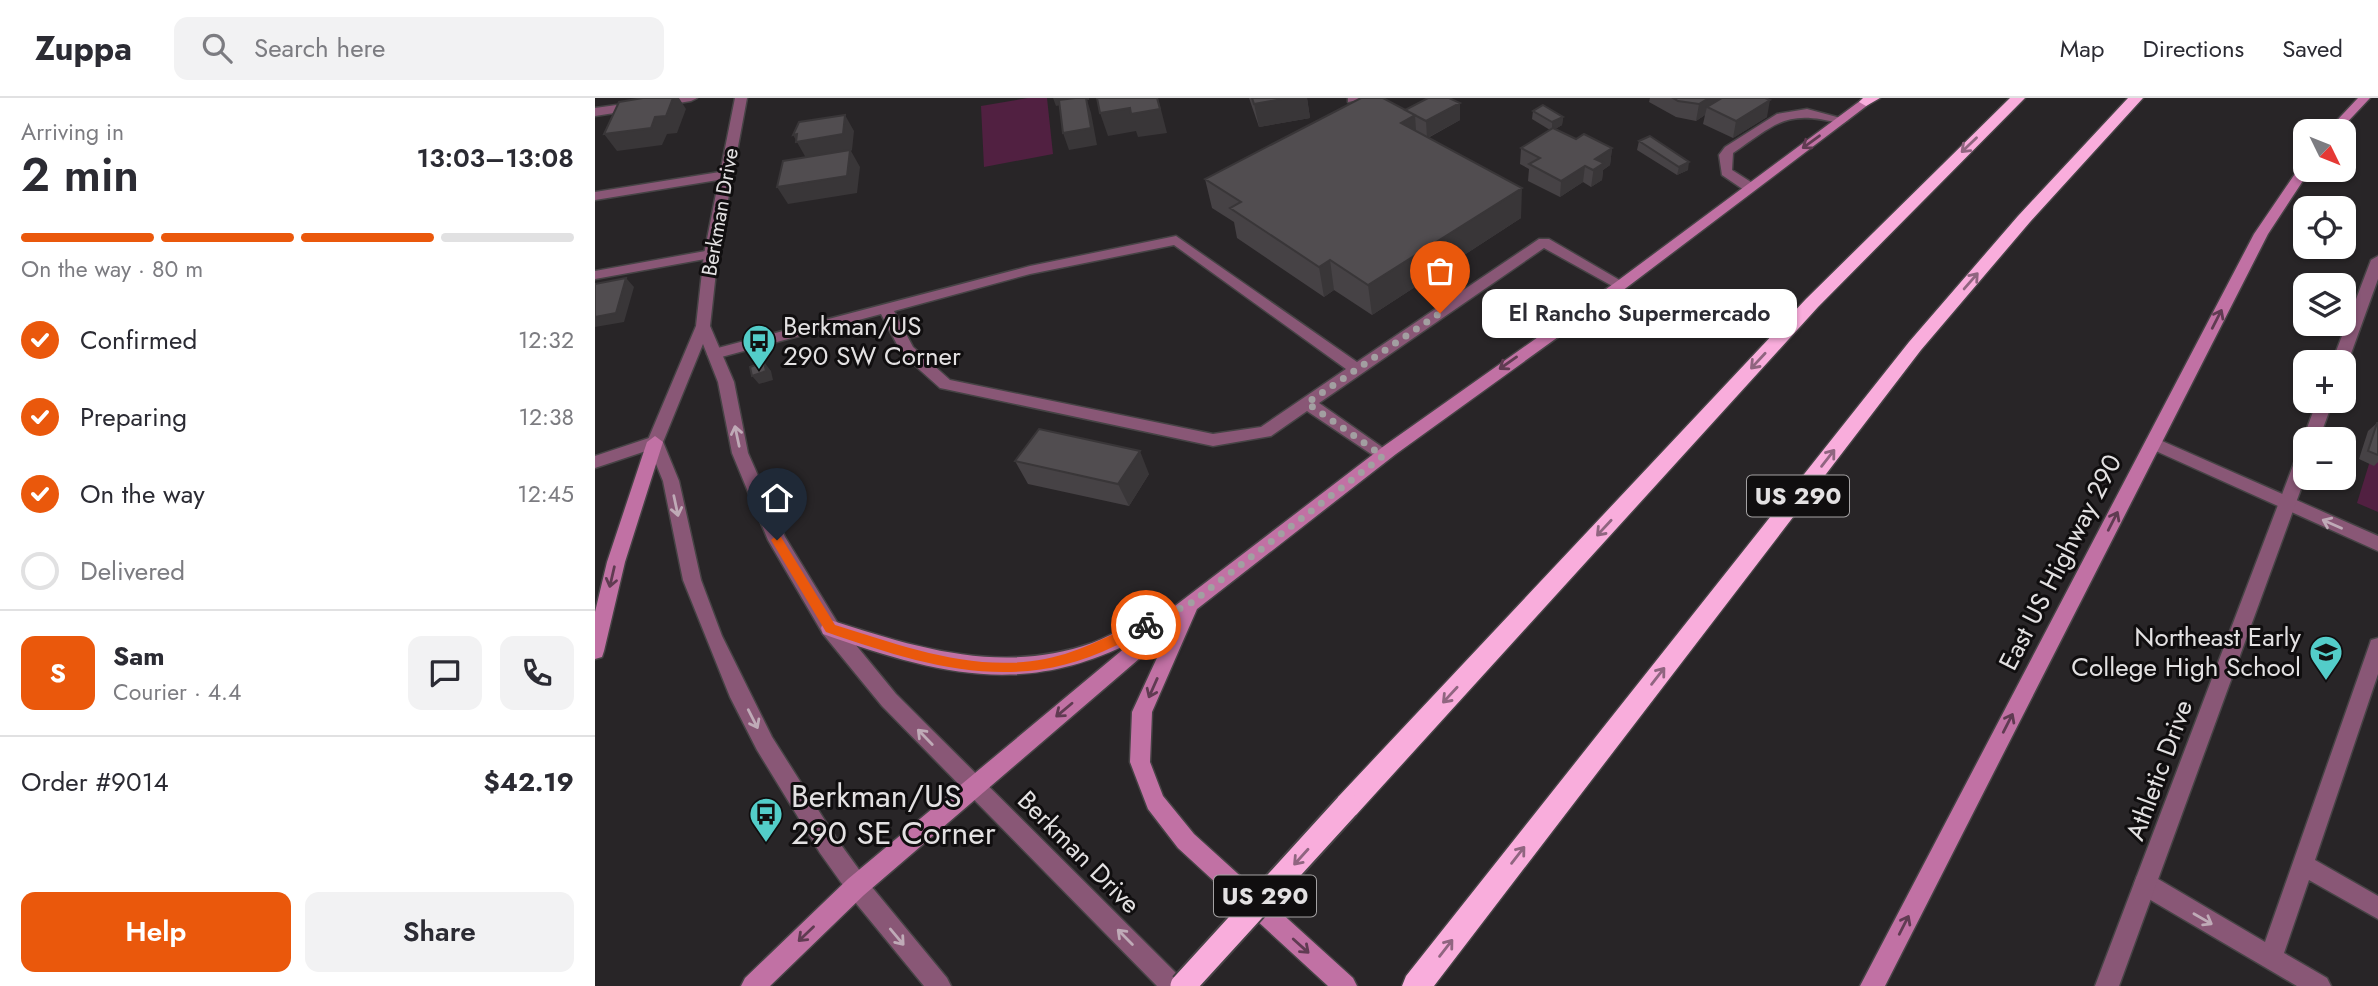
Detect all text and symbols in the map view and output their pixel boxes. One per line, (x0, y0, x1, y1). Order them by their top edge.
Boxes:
search box (174, 17, 664, 80)
text: Zuppa (35, 25, 132, 72)
icon: search (198, 29, 236, 67)
text: Search here (254, 29, 385, 67)
text: Map (2060, 31, 2105, 66)
text: Directions (2143, 31, 2244, 66)
text: Saved (2282, 31, 2343, 66)
text: Arriving in (21, 115, 124, 149)
north arrow (2293, 119, 2355, 182)
map controls (2293, 119, 2356, 490)
one-way arrow (1802, 135, 1821, 149)
one-way arrow (1960, 137, 1977, 154)
text: 13:03–13:08 (416, 139, 574, 177)
text: 2 min (21, 142, 139, 208)
street label: Berkman Drive (694, 145, 746, 278)
button: locate (2293, 196, 2356, 259)
pin (1410, 241, 1470, 313)
text: On the way · 80 m (21, 252, 203, 286)
icon: bag (1421, 252, 1459, 290)
one-way arrow (1963, 272, 1979, 290)
button: layers (2293, 273, 2356, 336)
callout: El Rancho Supermercado (1482, 288, 1797, 338)
text: El Rancho Supermercado (1508, 296, 1771, 330)
place label: Berkman/US 290 SW Corner (783, 307, 961, 375)
one-way arrow (2211, 309, 2225, 330)
icon: check (21, 321, 59, 359)
text: Confirmed (80, 321, 197, 359)
bus stop icon: Berkman/US 290 SW Corner (740, 322, 778, 371)
text: 12:32 (518, 323, 574, 357)
button: + (2293, 350, 2356, 413)
one-way arrow (1750, 352, 1767, 369)
one-way arrow (1499, 356, 1518, 370)
icon: check (21, 398, 59, 436)
text: Preparing (80, 398, 187, 436)
text: 12:38 (519, 400, 574, 434)
one-way arrow (729, 425, 743, 448)
button: − (2293, 427, 2356, 490)
street label: East US Highway 290 (1989, 447, 2131, 677)
one-way arrow (1820, 449, 1835, 467)
pin (747, 468, 807, 540)
icon: check (21, 475, 59, 513)
text: On the way (80, 475, 205, 513)
road number: US 290 (1747, 475, 1849, 516)
text: 12:45 (517, 477, 574, 511)
icon: home (758, 479, 796, 517)
one-way arrow (670, 494, 684, 517)
one-way arrow (2106, 511, 2120, 532)
one-way arrow (2322, 517, 2344, 530)
one-way arrow (1596, 519, 1612, 537)
text: Delivered (80, 552, 185, 590)
one-way arrow (605, 565, 619, 588)
courier (1111, 590, 1181, 660)
icon: bike (1127, 606, 1165, 644)
place label: Northeast Early College High School (2071, 618, 2302, 686)
school or university icon: Northeast Early College High School (2307, 633, 2345, 682)
button: chat (408, 636, 482, 710)
button: phone (500, 636, 574, 710)
text: Sam (113, 637, 165, 675)
text: S (50, 654, 66, 692)
one-way arrow (1650, 667, 1665, 685)
text: Courier · 4.4 (113, 675, 241, 709)
one-way arrow (1146, 677, 1159, 698)
one-way arrow (1442, 686, 1458, 704)
street label: Athletic Drive (2116, 694, 2202, 846)
one-way arrow (1055, 702, 1073, 718)
one-way arrow (746, 709, 760, 729)
one-way arrow (2002, 713, 2016, 734)
one-way arrow (917, 729, 934, 746)
text: Order #9014 (21, 763, 169, 801)
text: $42.19 (484, 763, 574, 801)
place label: Berkman/US 290 SE Corner (791, 773, 996, 856)
street label: Berkman Drive (1009, 782, 1149, 922)
bus stop icon: Berkman/US 290 SE Corner (747, 795, 785, 844)
one-way arrow (1511, 847, 1526, 865)
one-way arrow (1293, 848, 1310, 865)
road number: US 290 (1214, 876, 1316, 916)
button: Help (21, 892, 291, 972)
button: Share (305, 892, 574, 972)
one-way arrow (2193, 912, 2213, 926)
one-way arrow (1897, 916, 1911, 936)
one-way arrow (798, 926, 815, 943)
one-way arrow (889, 928, 905, 946)
one-way arrow (1117, 929, 1134, 946)
one-way arrow (1292, 938, 1309, 955)
one-way arrow (1438, 939, 1454, 957)

